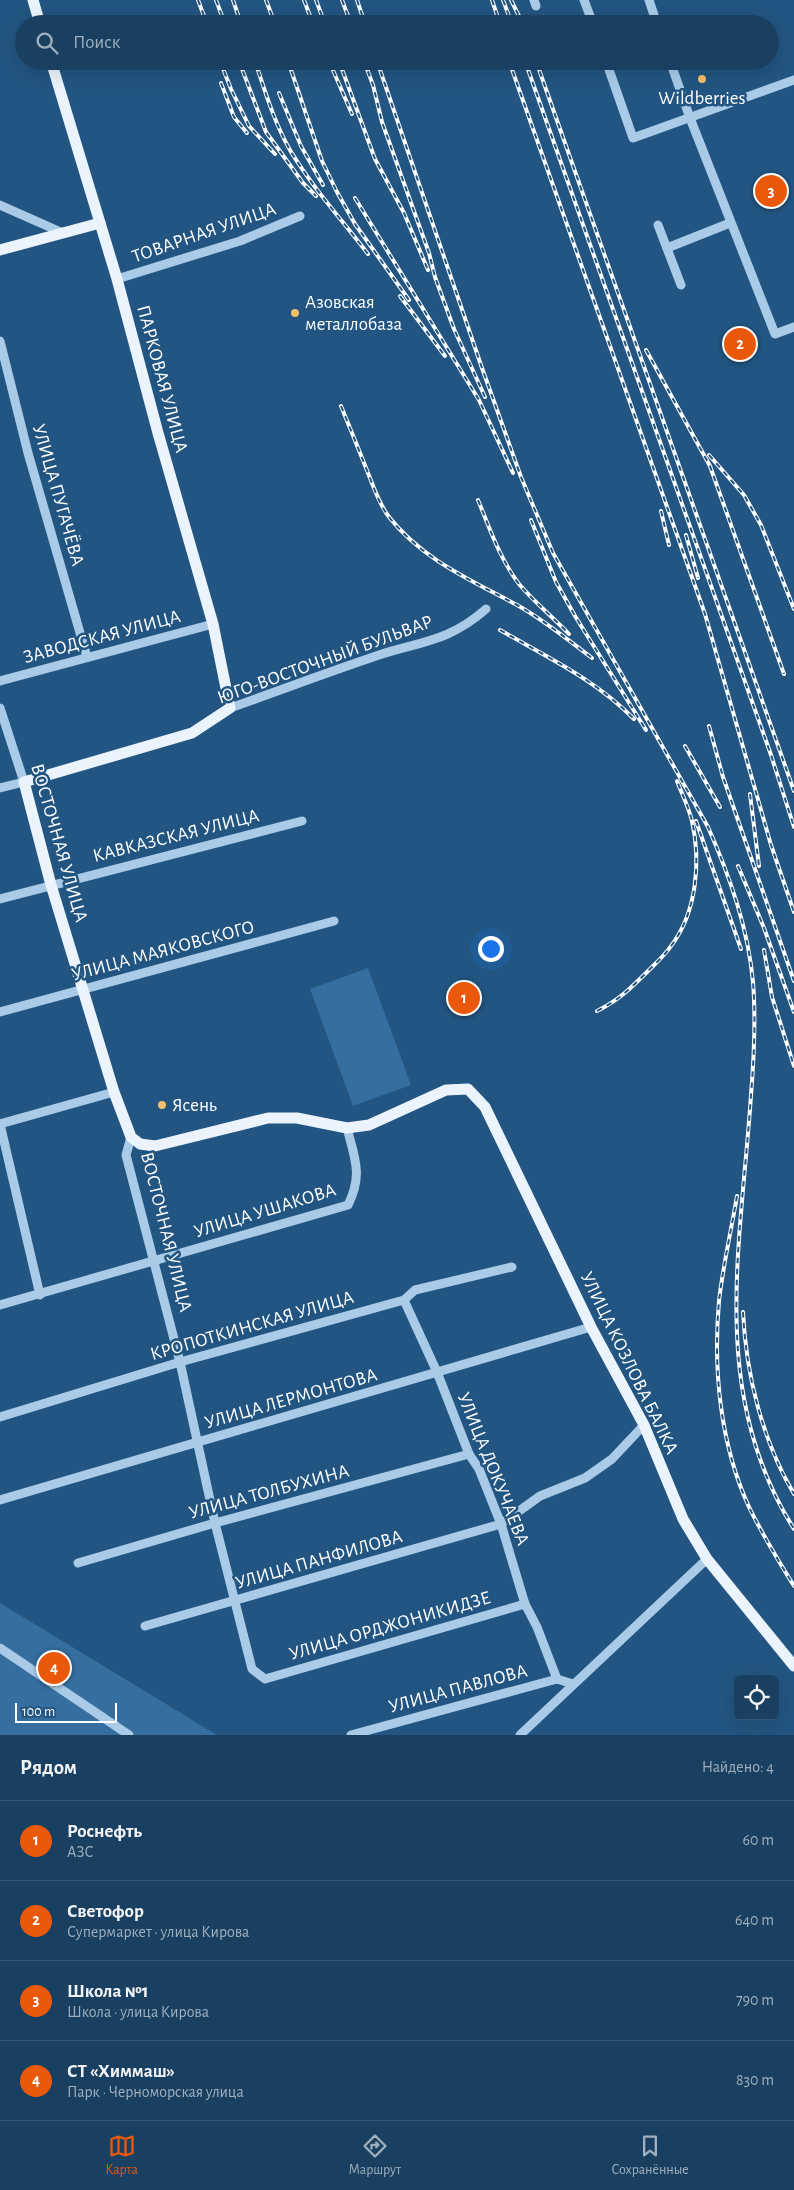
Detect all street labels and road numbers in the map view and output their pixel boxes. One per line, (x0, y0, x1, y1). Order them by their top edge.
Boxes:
street label: ТОВАРНАЯ УЛИЦА (130, 199, 278, 267)
street label: ПАРКОВАЯ УЛИЦА (133, 303, 191, 455)
street label: УЛИЦА ПУГАЧЁВА (29, 422, 88, 568)
street label: ЗАВОДСКАЯ УЛИЦА (21, 607, 183, 667)
street label: ЮГО-ВОСТОЧНЫЙ БУЛЬВАР (215, 611, 435, 708)
street label: ВОСТОЧНАЯ УЛИЦА (27, 762, 91, 924)
street label: КАВКАЗСКАЯ УЛИЦА (91, 806, 261, 866)
street label: УЛИЦА МАЯКОВСКОГО (70, 917, 256, 985)
street label: ВОСТОЧНАЯ УЛИЦА (137, 1150, 195, 1314)
street label: УЛИЦА УШАКОВА (192, 1180, 338, 1242)
street label: УЛИЦА КОЗЛОВА БАЛКА (577, 1269, 681, 1457)
street label: КРОПОТКИНСКАЯ УЛИЦА (148, 1288, 356, 1364)
street label: УЛИЦА ЛЕРМОНТОВА (203, 1365, 379, 1433)
street label: УЛИЦА ДОКУЧАЕВА (454, 1390, 532, 1548)
street label: УЛИЦА ТОЛБУХИНА (187, 1461, 351, 1523)
street label: УЛИЦА ПАНФИЛОВА (233, 1527, 405, 1593)
street label: УЛИЦА ОРДЖОНИКИДЗЕ (287, 1588, 493, 1664)
street label: УЛИЦА ПАВЛОВА (387, 1661, 529, 1717)

